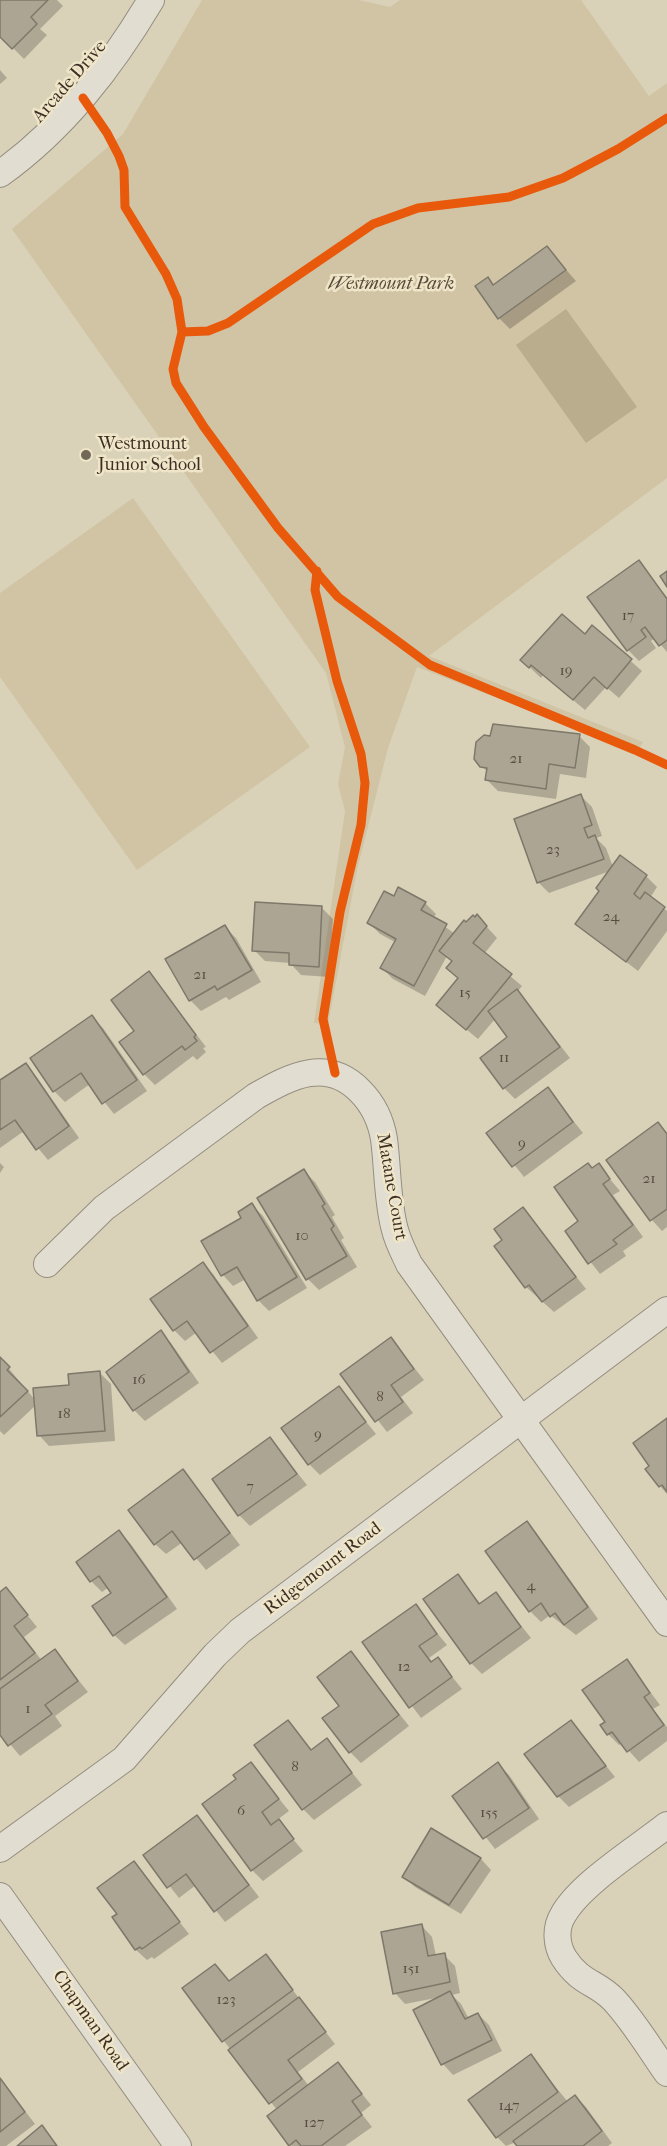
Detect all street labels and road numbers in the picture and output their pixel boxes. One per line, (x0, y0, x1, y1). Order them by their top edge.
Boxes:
street label: Arcade Drive (28, 36, 112, 128)
street label: Matane Court (371, 1132, 411, 1242)
street label: Ridgemount Road (260, 1518, 386, 1620)
street label: Chapman Road (47, 1967, 133, 2075)

